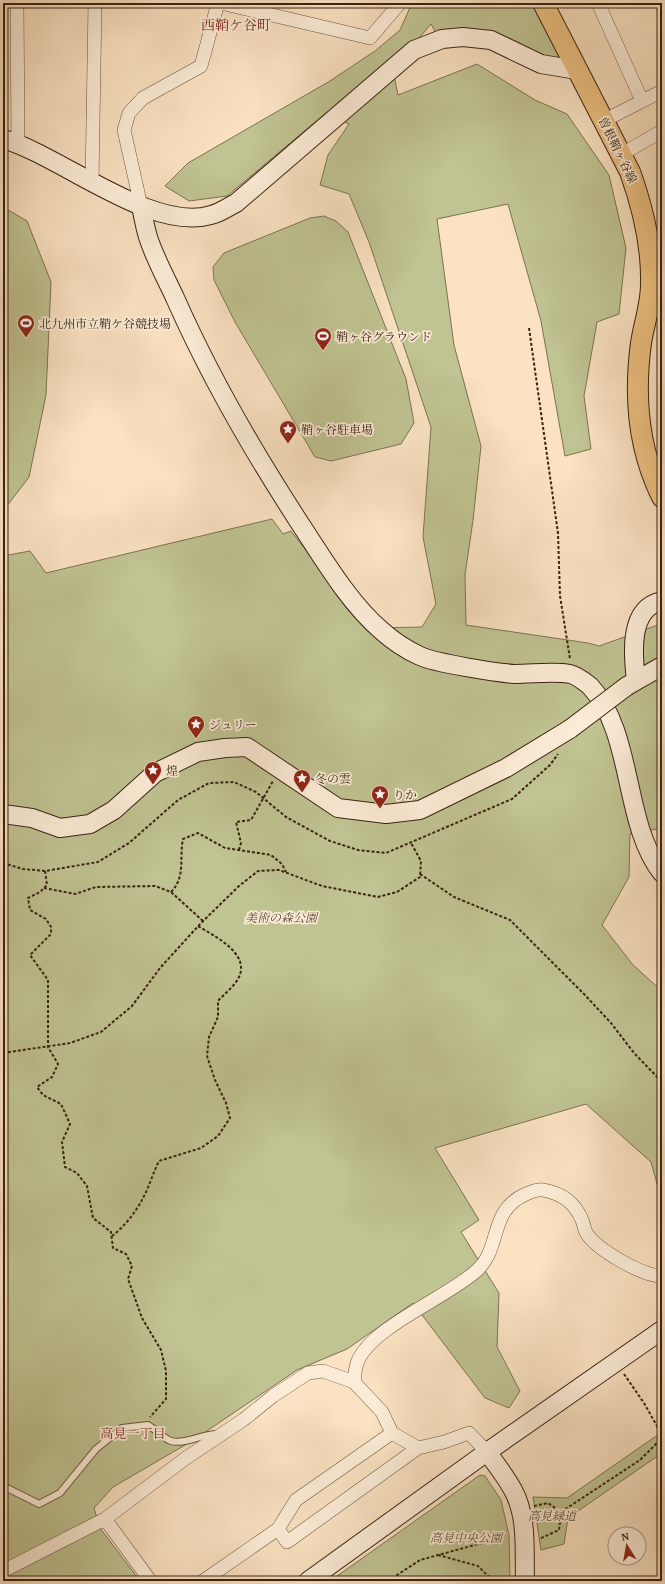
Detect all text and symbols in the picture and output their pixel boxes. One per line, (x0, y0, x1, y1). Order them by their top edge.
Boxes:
district label: 西鞘ケ谷町 (201, 15, 271, 35)
street label: 曽根鞘ヶ谷線 (595, 114, 641, 186)
sports icon: 北九州市立鞘ケ谷競技場 (16, 313, 36, 338)
place label: 北九州市立鞘ケ谷競技場 (39, 315, 171, 332)
sports icon: 鞘ヶ谷グラウンド (313, 326, 333, 351)
place label: 鞘ヶ谷グラウンド (336, 328, 432, 345)
place icon: 鞘ヶ谷駐車場 (278, 419, 298, 444)
place label: 鞘ヶ谷駐車場 (301, 421, 373, 438)
place icon: ジュリー (186, 714, 206, 739)
place label: ジュリー (209, 716, 257, 733)
place icon: 煌 (143, 760, 163, 785)
place label: 煌 (166, 762, 178, 779)
place icon: 冬の雲 (292, 768, 312, 793)
place label: 冬の雲 (315, 770, 351, 787)
place icon: りか (370, 784, 390, 809)
place label: りか (393, 786, 417, 803)
park label: 美術の森公園 (245, 909, 319, 926)
district label: 高見一丁目 (100, 1424, 166, 1443)
park label: 高見緑道 (528, 1507, 578, 1524)
north arrow (607, 1526, 647, 1566)
text: N (620, 1528, 631, 1545)
park label: 高見中央公園 (430, 1529, 504, 1546)

